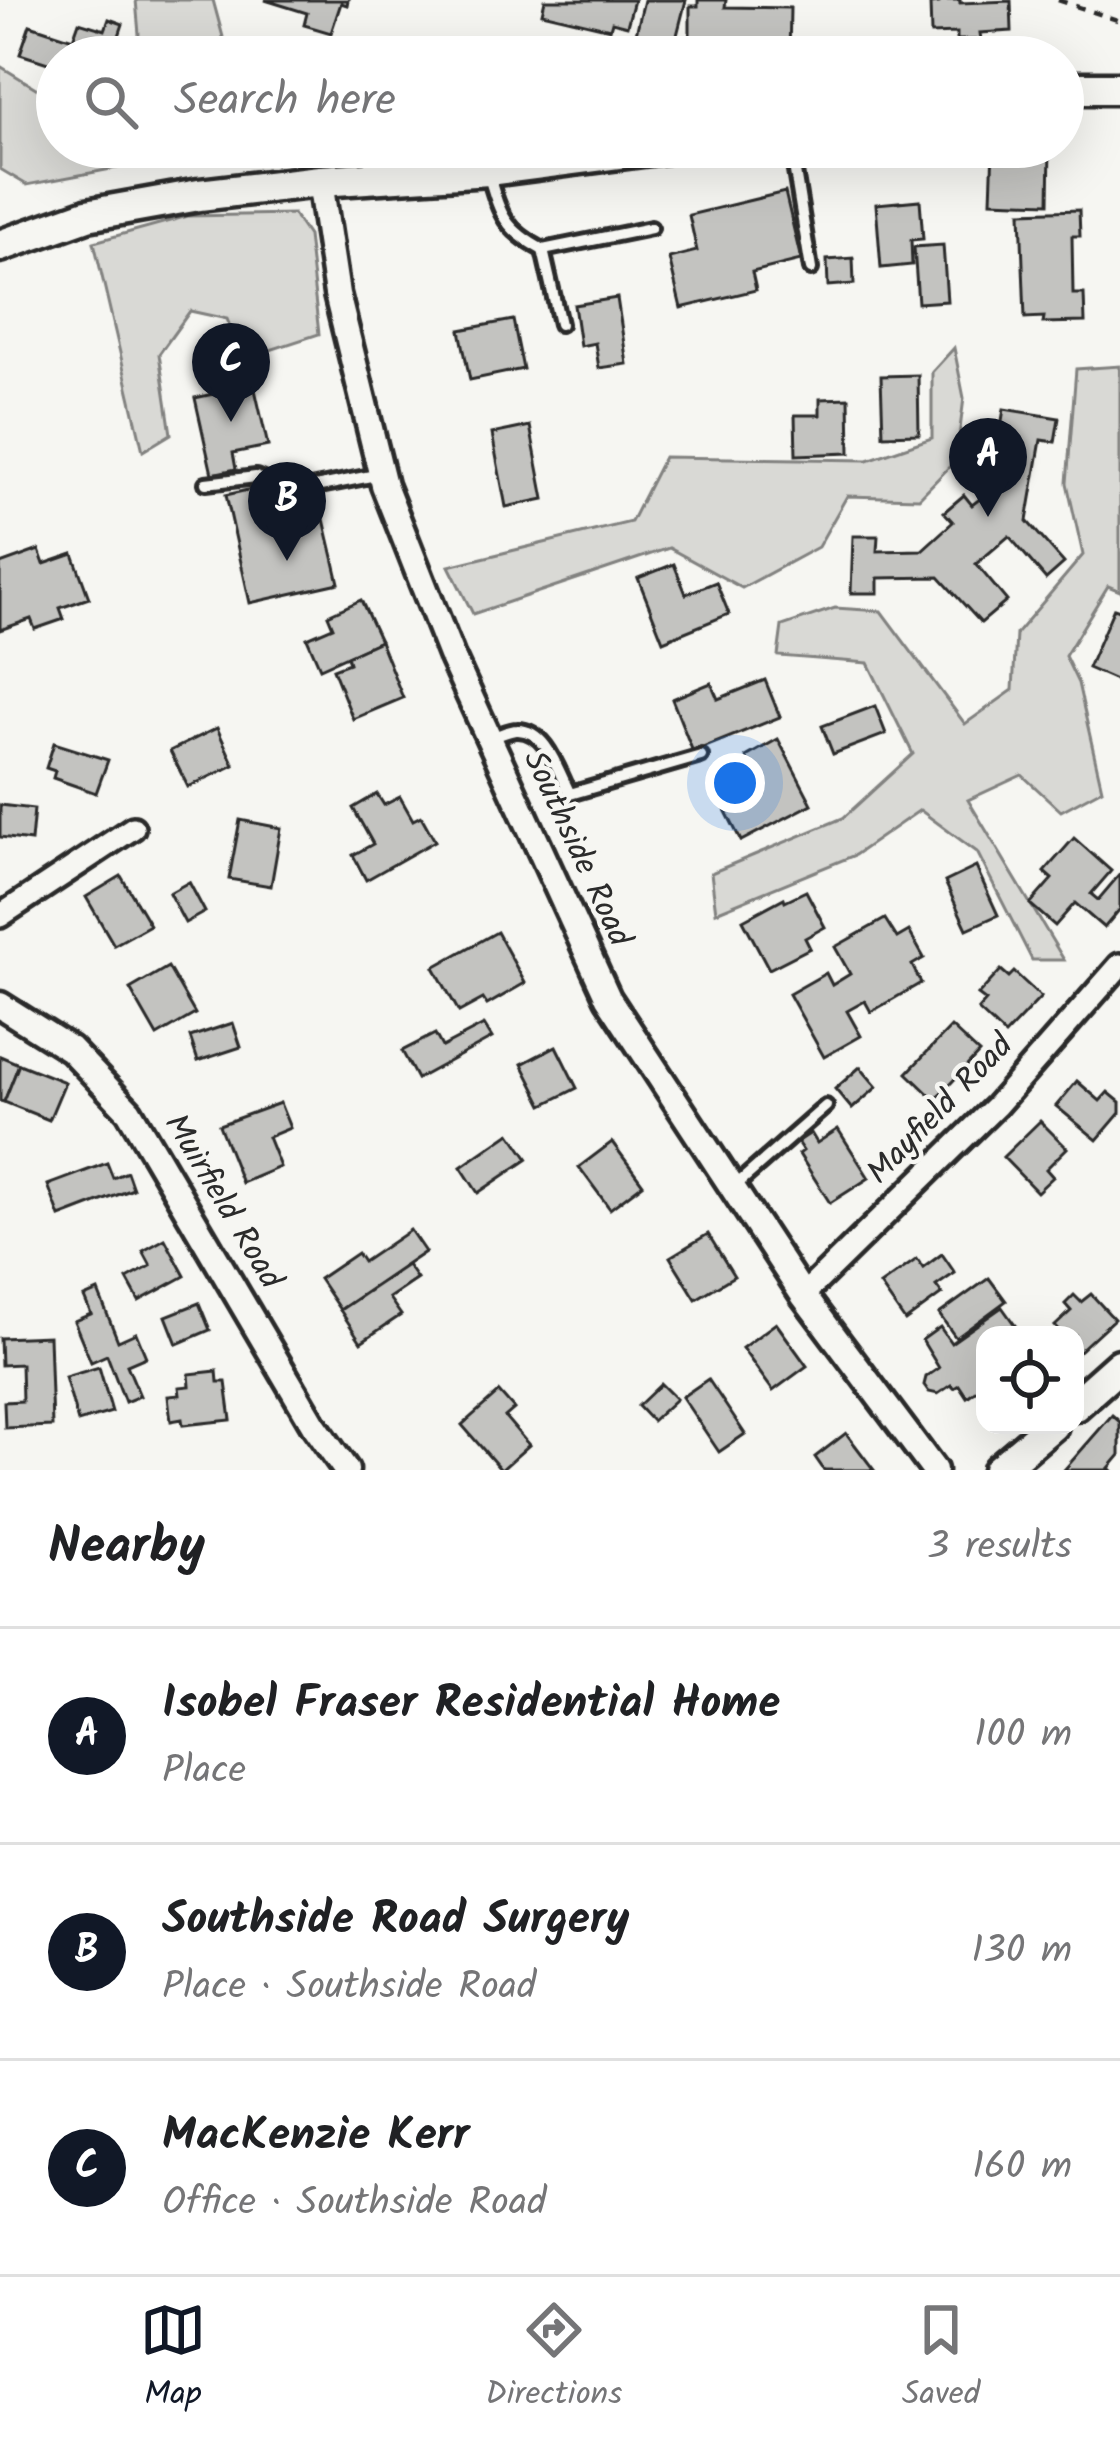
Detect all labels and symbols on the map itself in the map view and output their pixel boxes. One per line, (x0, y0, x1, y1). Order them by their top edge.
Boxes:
pin: C (192, 323, 270, 422)
pin: A (949, 418, 1027, 517)
pin: B (248, 462, 326, 561)
street label: Southside Road (507, 742, 645, 957)
your location (705, 753, 765, 813)
street label: Mayfield Road (855, 1021, 1028, 1198)
street label: Muirfield Road (149, 1104, 296, 1301)

